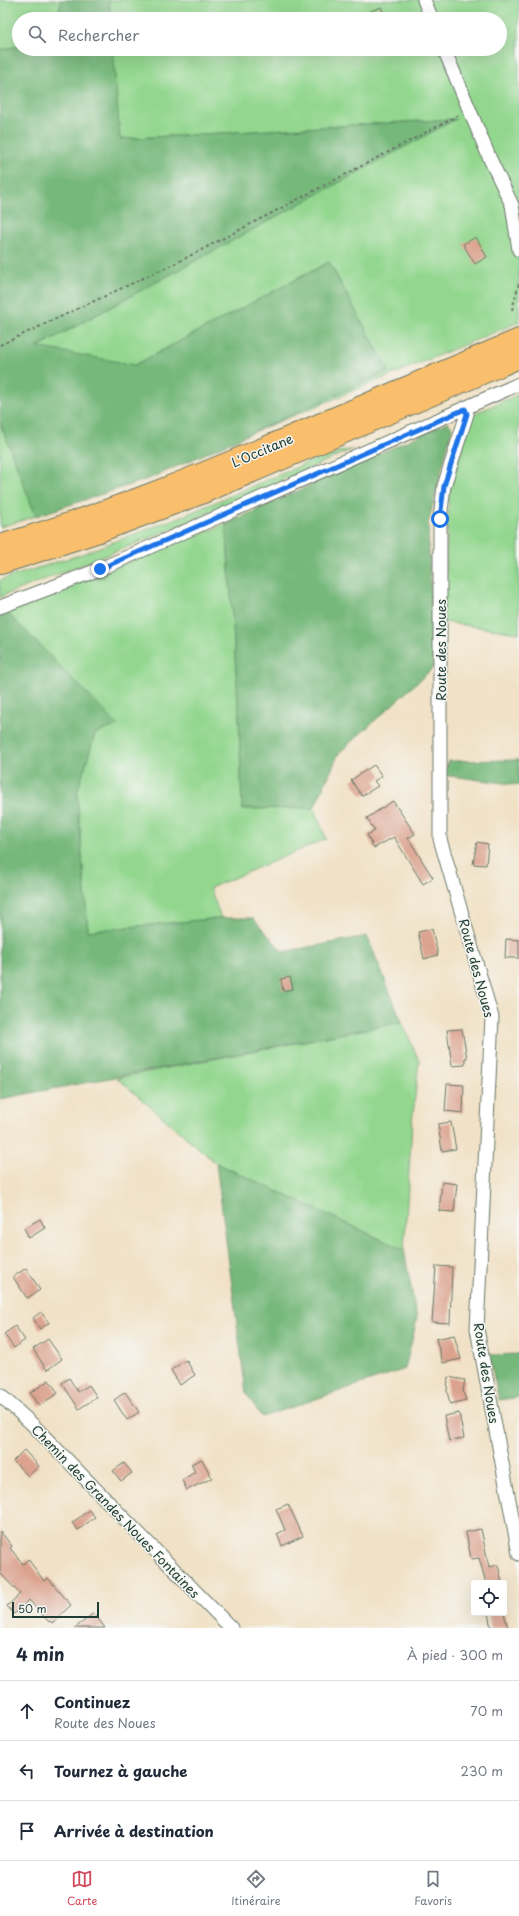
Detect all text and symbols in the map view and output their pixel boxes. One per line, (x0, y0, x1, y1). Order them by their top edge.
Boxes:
search box (12, 12, 507, 56)
icon: search (26, 23, 48, 45)
text: Rechercher (58, 23, 139, 46)
street label: L'Occitane (228, 428, 296, 472)
route start (431, 510, 449, 528)
route end (91, 560, 109, 578)
street label: Route des Noues (431, 599, 450, 701)
street label: Route des Noues (455, 916, 499, 1020)
street label: Route des Noues (470, 1321, 504, 1425)
street label: Chemin des Grandes Noues Fontaines (28, 1420, 204, 1602)
map controls (471, 1580, 507, 1616)
button: locate (471, 1580, 507, 1616)
scale bar (12, 1600, 99, 1619)
text: 50 m (18, 1600, 47, 1617)
text: 4 min (16, 1641, 64, 1667)
text: À pied · 300 m (407, 1645, 503, 1664)
text: Continuez (54, 1690, 130, 1713)
icon: ahead (16, 1700, 38, 1722)
text: 70 m (470, 1701, 503, 1720)
text: Route des Noues (54, 1713, 156, 1732)
text: Tournez à gauche (54, 1759, 188, 1782)
icon: left (16, 1760, 38, 1782)
text: 230 m (461, 1761, 503, 1780)
text: Arrivée à destination (54, 1819, 214, 1842)
icon: arrive (16, 1820, 38, 1842)
tab: Carte (67, 1868, 97, 1909)
tab: Itinéraire (231, 1868, 281, 1909)
tab: Favoris (414, 1868, 452, 1909)

